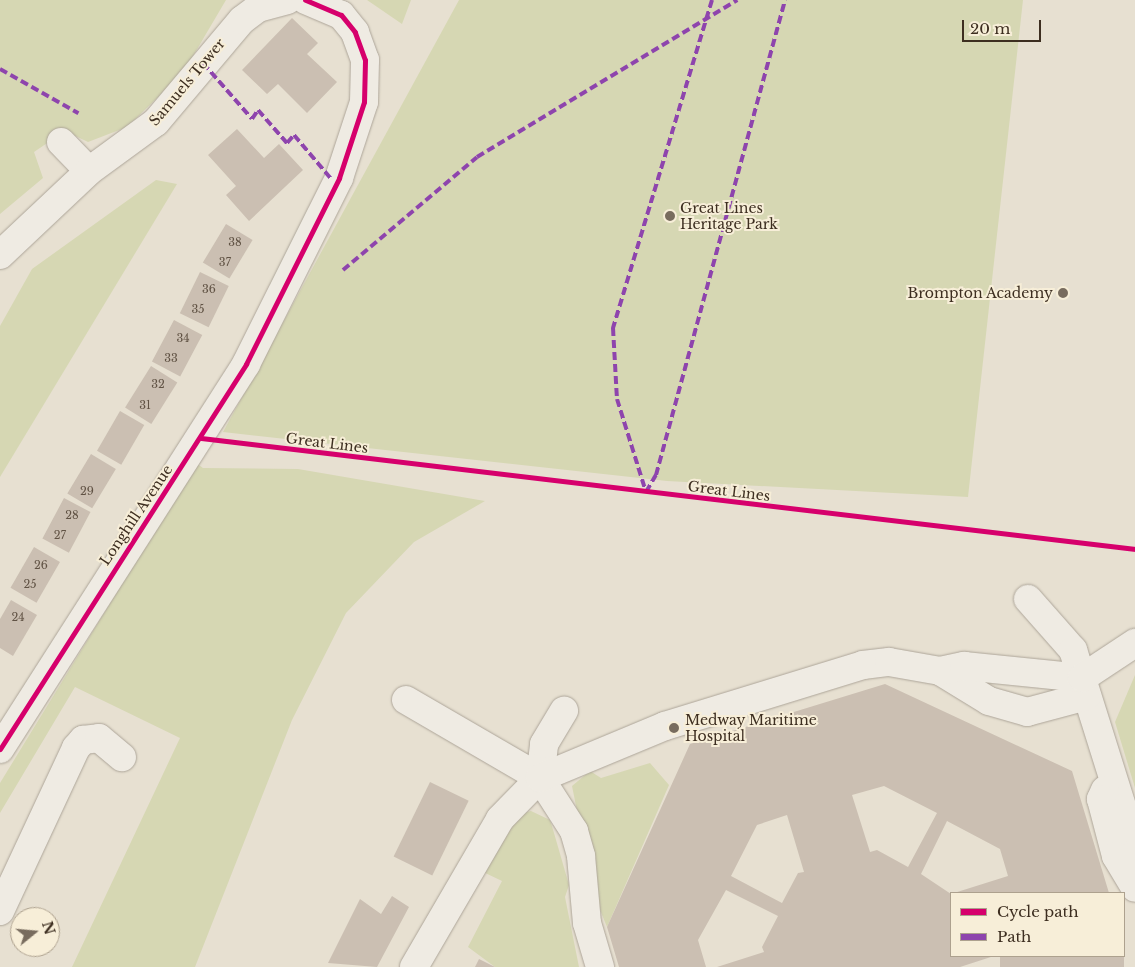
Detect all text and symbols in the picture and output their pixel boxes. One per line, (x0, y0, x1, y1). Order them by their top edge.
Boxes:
scale bar (965, 10, 1044, 42)
text: 20 m (970, 19, 1010, 38)
street label: Samuels Tower (146, 35, 228, 129)
place label: Great Lines Heritage Park (680, 200, 778, 232)
marker: Great Lines Heritage Park (664, 210, 676, 222)
house number: 38 (228, 235, 242, 249)
house number: 37 (219, 255, 231, 269)
house number: 36 (202, 282, 216, 296)
place label: Brompton Academy (907, 285, 1053, 301)
marker: Brompton Academy (1057, 287, 1069, 299)
house number: 35 (191, 302, 205, 316)
house number: 34 (176, 331, 190, 345)
house number: 33 (164, 351, 178, 365)
house number: 32 (151, 377, 165, 391)
house number: 31 (139, 398, 151, 412)
street label: Great Lines (285, 430, 369, 456)
street label: Longhill Avenue (96, 461, 176, 569)
street label: Great Lines (687, 478, 771, 504)
house number: 29 (80, 484, 94, 498)
house number: 28 (65, 508, 79, 522)
house number: 27 (54, 528, 66, 542)
house number: 26 (34, 558, 48, 572)
house number: 25 (23, 577, 37, 591)
house number: 24 (11, 610, 25, 624)
place label: Medway Maritime Hospital (685, 712, 817, 744)
marker: Medway Maritime Hospital (667, 721, 681, 735)
legend (950, 892, 1125, 957)
text: Cycle path (997, 902, 1079, 921)
north arrow (10, 907, 60, 957)
text: N (38, 919, 59, 937)
text: Path (997, 927, 1031, 946)

